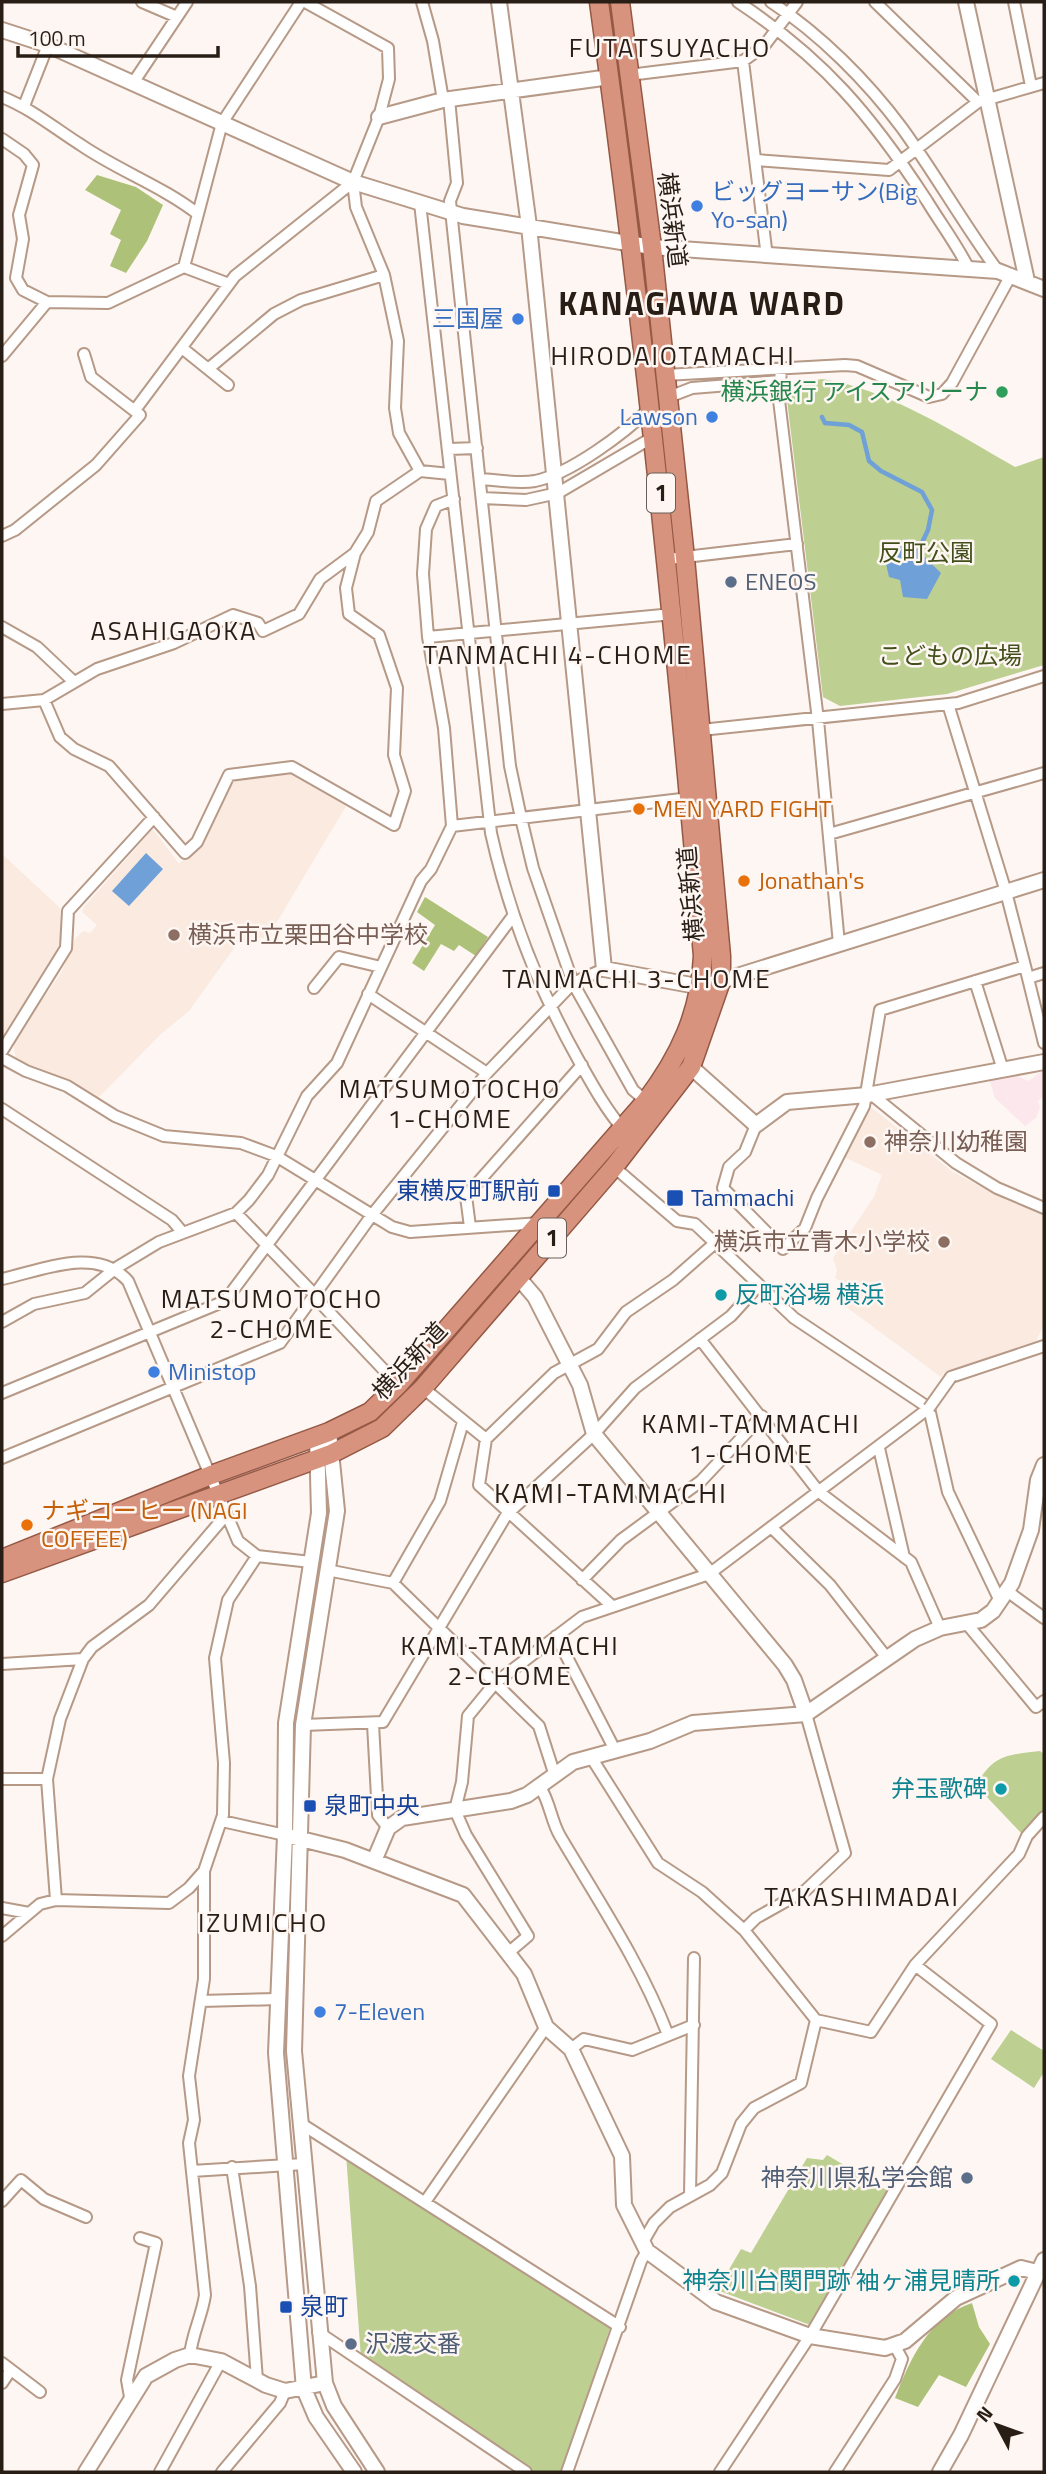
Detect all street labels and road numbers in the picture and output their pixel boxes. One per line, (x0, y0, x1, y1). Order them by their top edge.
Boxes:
street label: 横浜新道 (649, 170, 697, 270)
road number: 1 (647, 474, 675, 512)
street label: 横浜新道 (668, 845, 712, 943)
road number: 1 (538, 1218, 566, 1258)
street label: 横浜新道 (363, 1313, 455, 1408)

